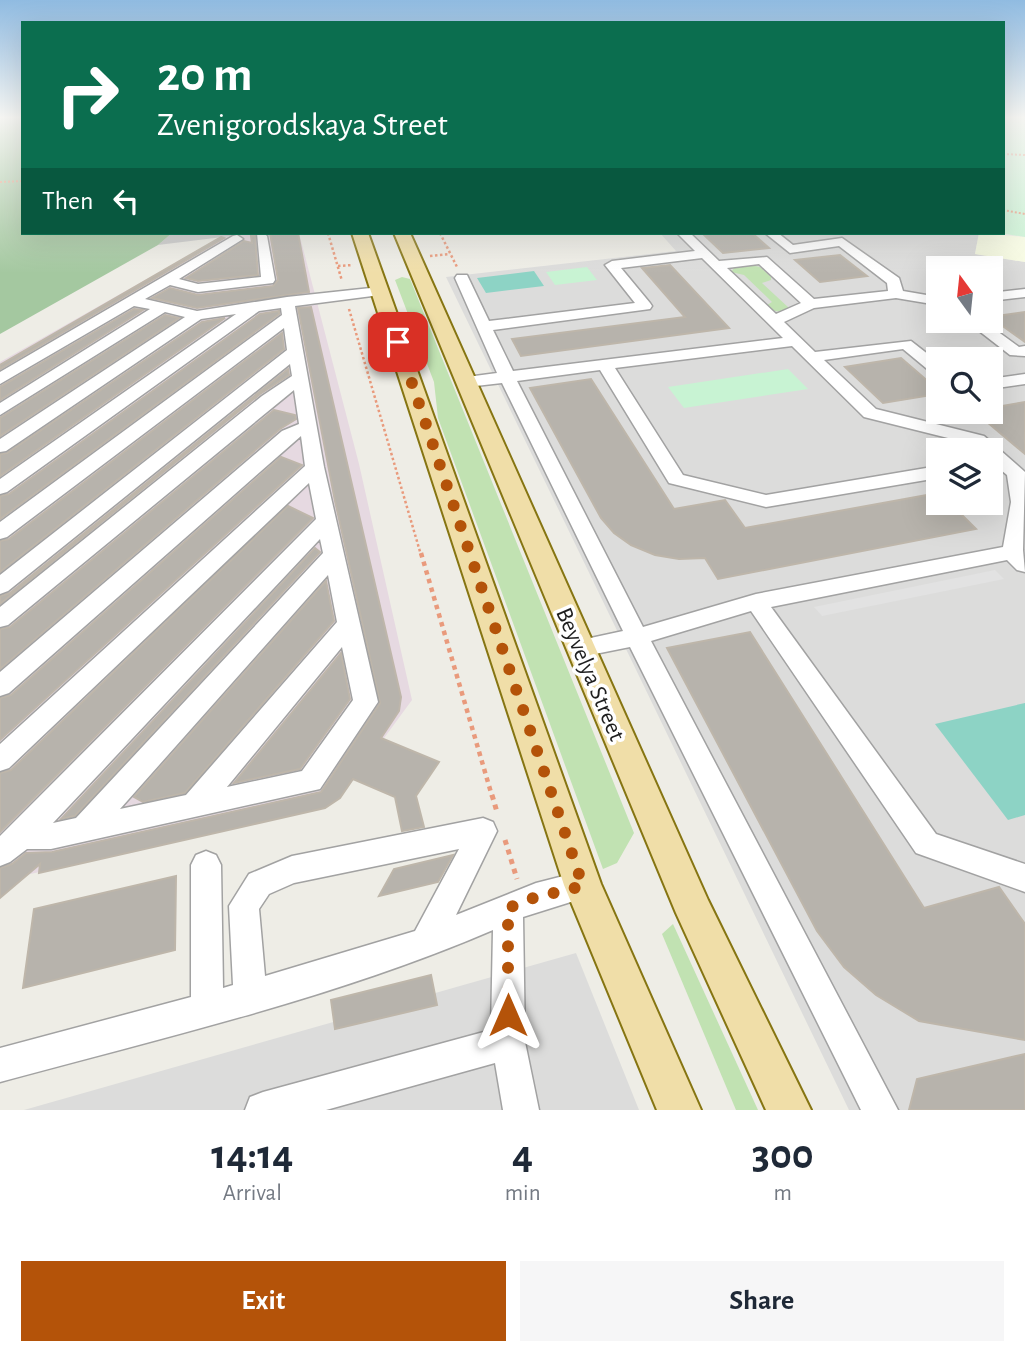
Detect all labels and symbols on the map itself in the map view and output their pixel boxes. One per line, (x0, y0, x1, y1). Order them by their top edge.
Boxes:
north arrow (926, 256, 1003, 332)
pin (368, 312, 428, 372)
street label: Beyvelya Street (551, 604, 629, 745)
position arrow (471, 978, 545, 1052)

